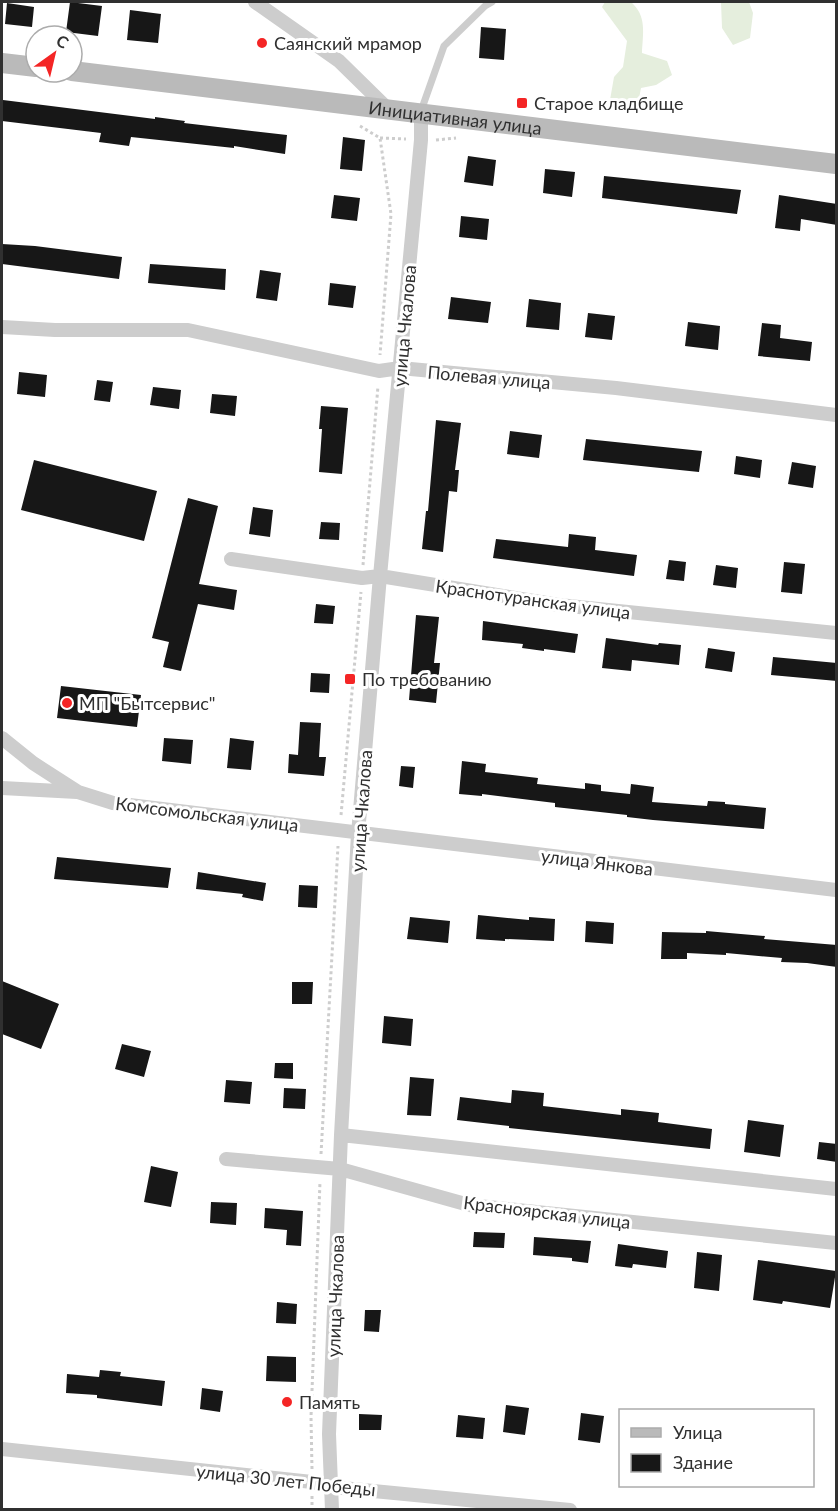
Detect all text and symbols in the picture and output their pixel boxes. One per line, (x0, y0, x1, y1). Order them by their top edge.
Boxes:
north arrow (24, 24, 84, 84)
text: С (53, 30, 73, 52)
place label: Саянский мрамор (274, 32, 422, 54)
marker: Саянский мрамор (255, 36, 269, 50)
place label: Старое кладбище (534, 92, 683, 114)
street label: Инициативная улица (367, 96, 543, 139)
marker: Старое кладбище (515, 96, 529, 110)
street label: улица Чкалова (388, 264, 420, 388)
street label: Полевая улица (427, 361, 551, 393)
street label: Краснотуранская улица (434, 574, 632, 624)
place label: По требованию (362, 668, 492, 690)
marker: По требованию (343, 672, 357, 686)
place label: МП "Бытсервис" (79, 692, 216, 714)
marker: МП "Бытсервис" (60, 696, 74, 710)
street label: улица Чкалова (346, 749, 376, 873)
street label: Комсомольская улица (114, 792, 300, 836)
street label: улица Янкова (540, 844, 654, 880)
street label: Красноярская улица (462, 1191, 632, 1233)
street label: улица Чкалова (322, 1234, 348, 1358)
place label: Память (299, 1391, 361, 1413)
marker: Память (280, 1395, 294, 1409)
legend (619, 1409, 814, 1487)
text: Улица (673, 1421, 723, 1443)
text: Здание (673, 1451, 733, 1473)
street label: улица 30 лет Победы (195, 1460, 377, 1500)

